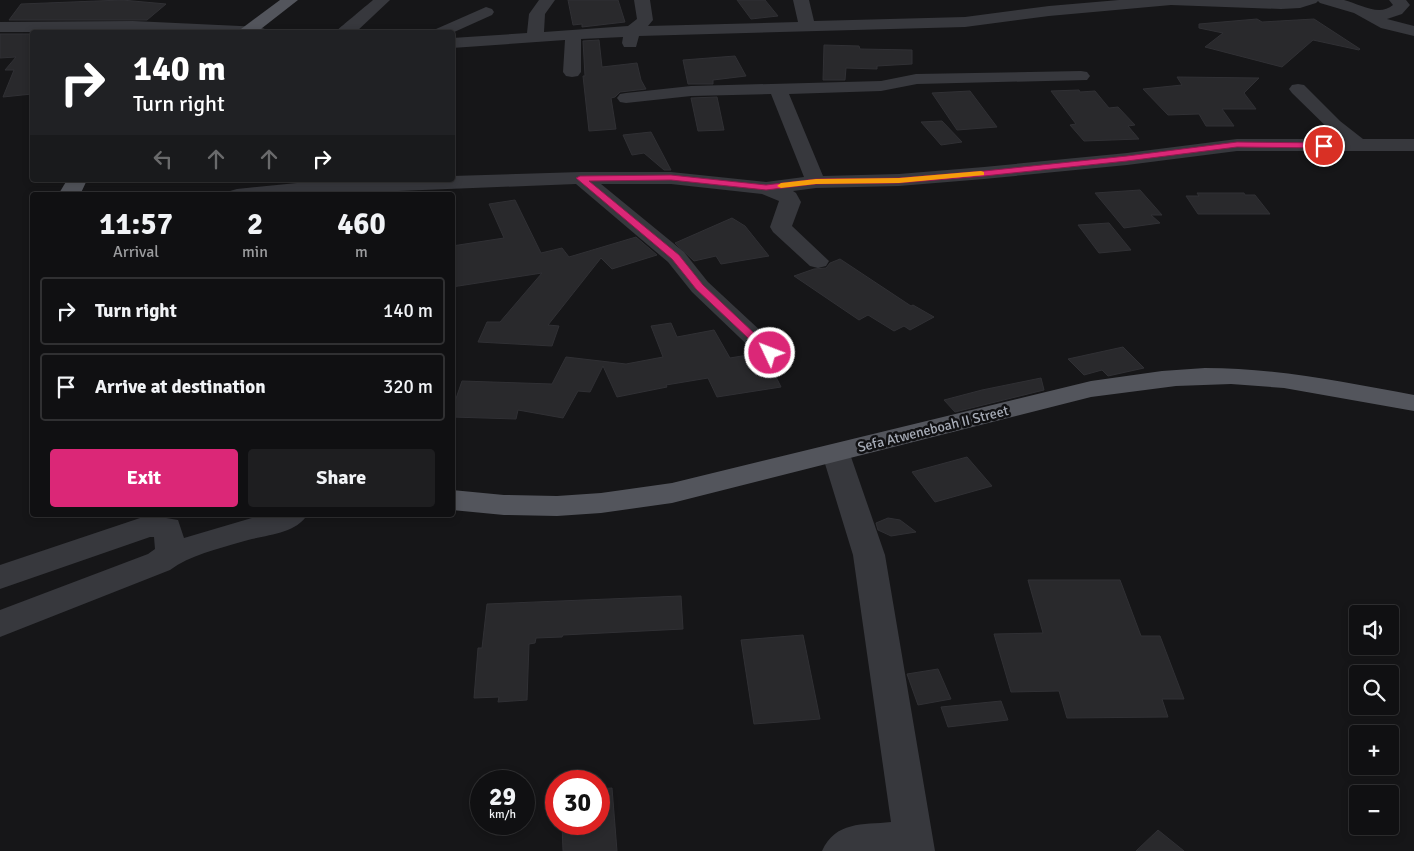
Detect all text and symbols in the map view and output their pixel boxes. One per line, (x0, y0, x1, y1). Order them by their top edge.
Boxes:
text: 140 m (133, 47, 226, 90)
icon: right (50, 50, 115, 115)
text: Turn right (133, 90, 225, 117)
pin (1303, 125, 1345, 167)
icon: arrive (1310, 132, 1338, 160)
icon: left (149, 145, 177, 173)
icon: ahead (202, 145, 230, 173)
icon: ahead (255, 145, 283, 173)
icon: right (308, 145, 336, 173)
text: 11:57 (99, 206, 173, 243)
text: 2 (247, 206, 263, 243)
text: 460 (337, 206, 386, 243)
text: Arrival (113, 242, 159, 262)
text: min (242, 242, 268, 262)
text: m (355, 242, 368, 262)
icon: right (52, 297, 80, 325)
text: Turn right (95, 299, 177, 323)
text: 140 m (383, 299, 433, 323)
position arrow (743, 326, 795, 378)
icon: arrive (52, 373, 80, 401)
text: Arrive at destination (95, 375, 266, 399)
text: 320 m (383, 375, 433, 399)
street label: Sefa Atweneboah II Street (856, 402, 1010, 456)
button: Exit (50, 449, 238, 507)
button: Share (248, 449, 435, 507)
map controls (1349, 605, 1399, 835)
button: sound (1349, 605, 1399, 655)
button: search (1349, 665, 1399, 715)
button: + (1349, 725, 1399, 775)
speed limit sign: 30 (545, 770, 610, 835)
text: 29 (489, 781, 516, 812)
button: − (1349, 785, 1399, 835)
text: km/h (489, 807, 516, 822)

